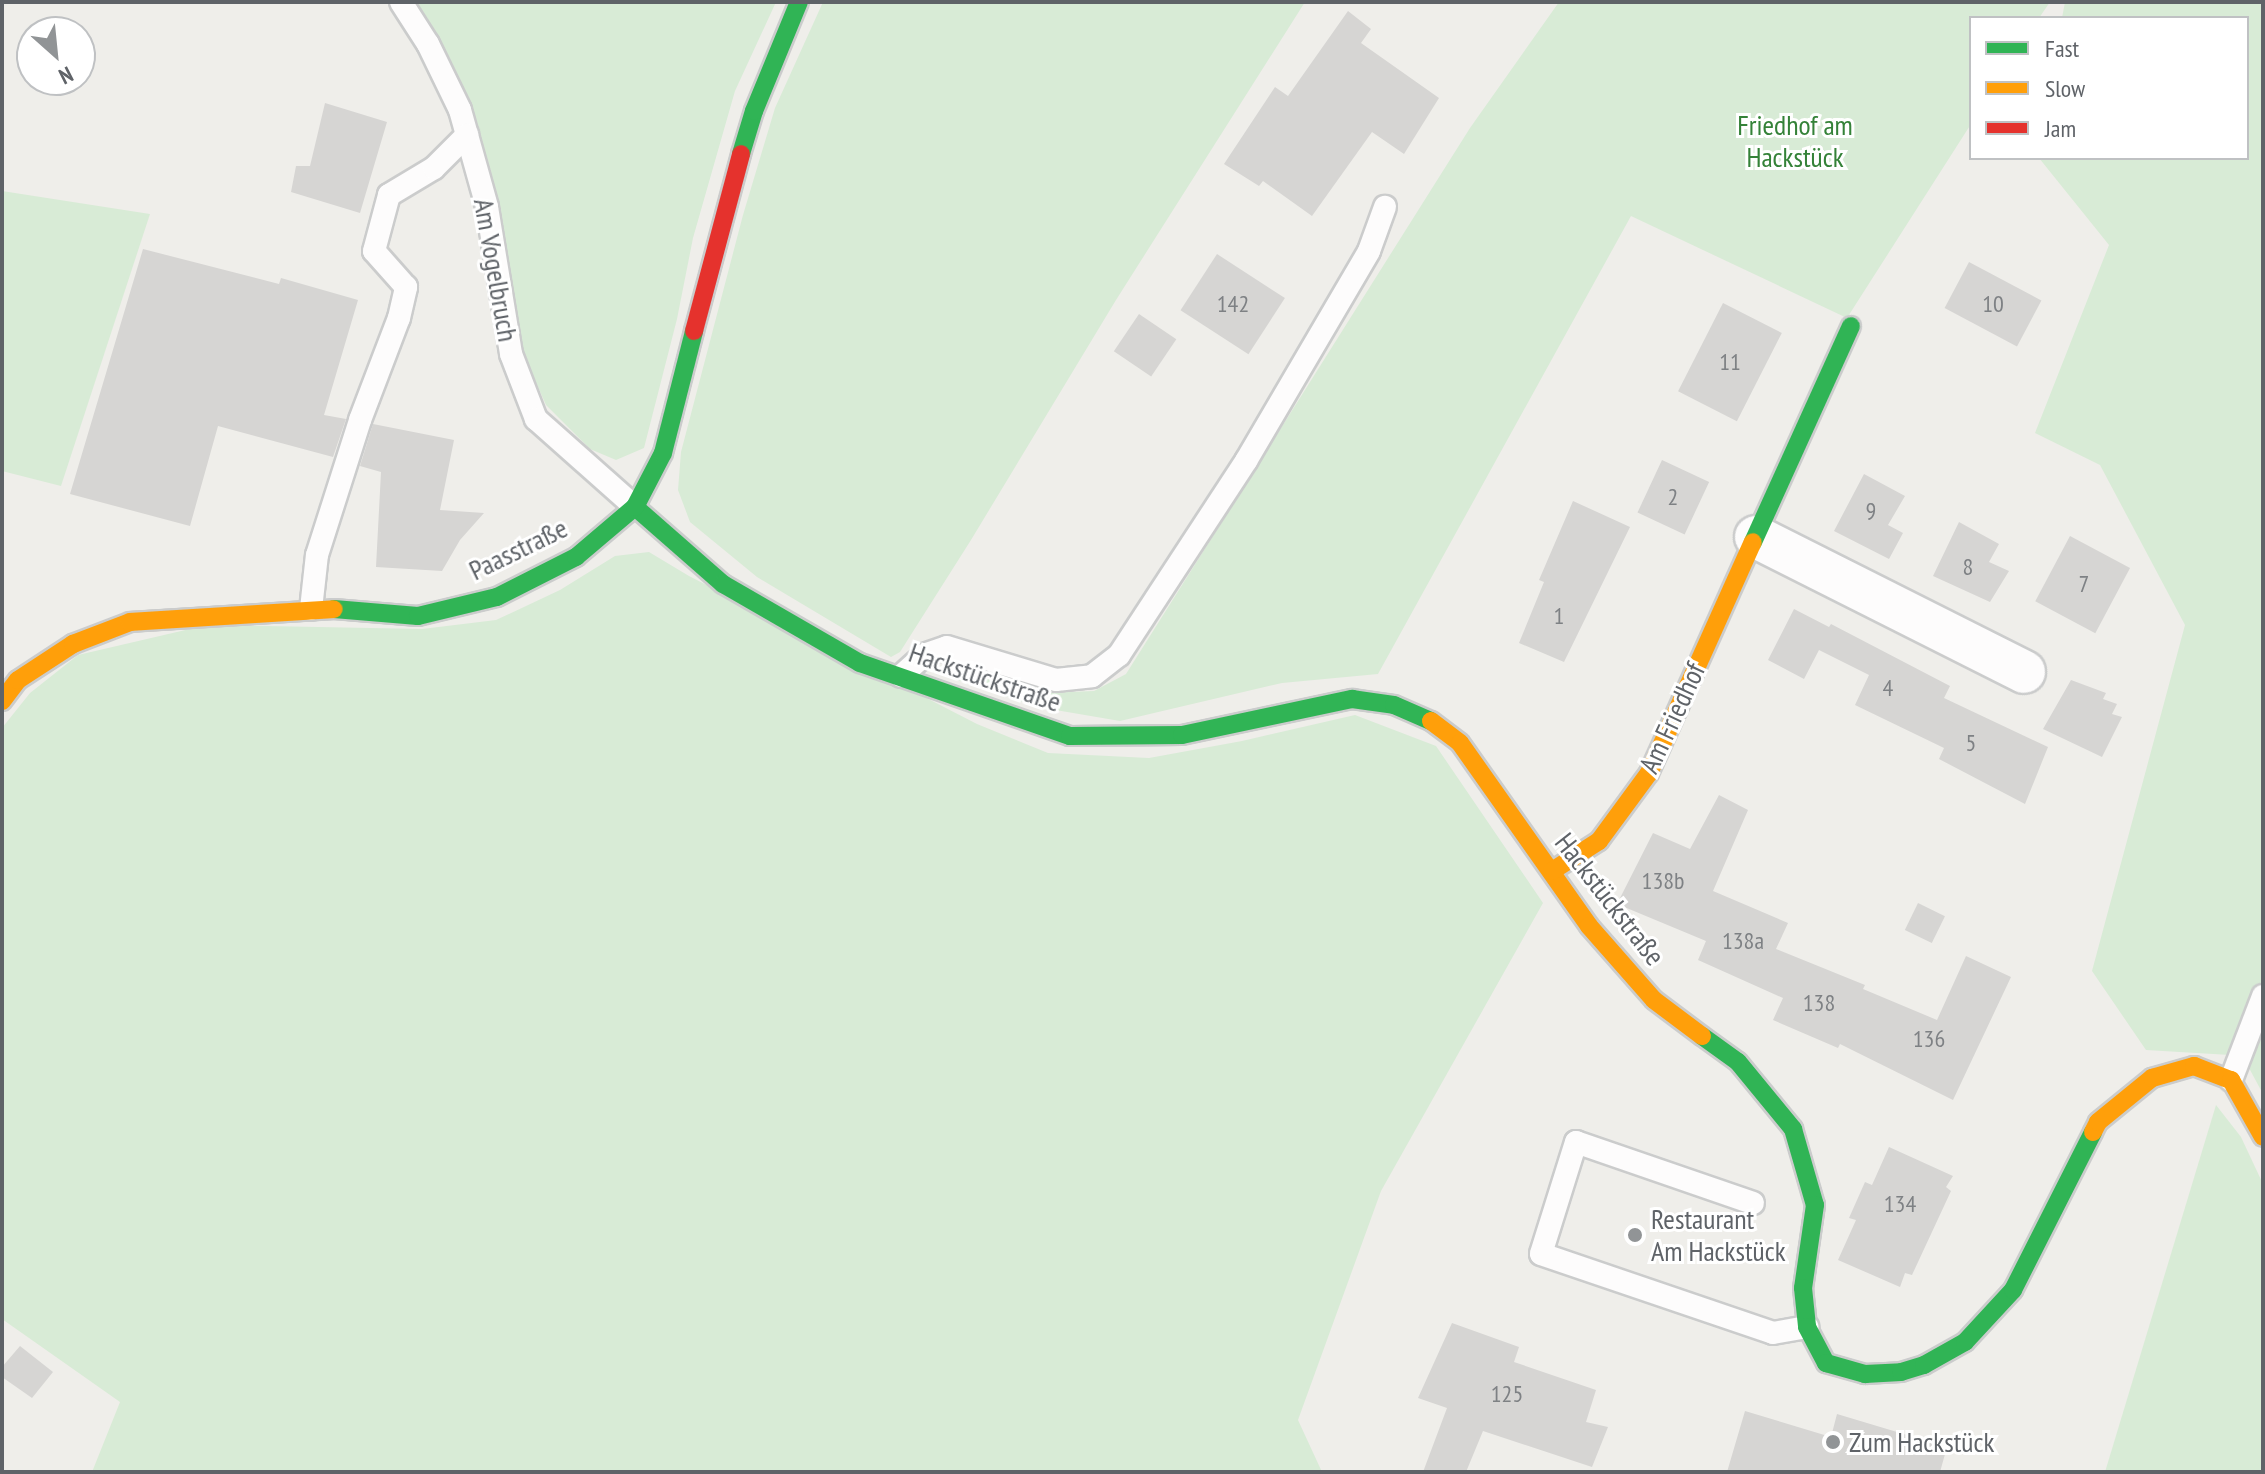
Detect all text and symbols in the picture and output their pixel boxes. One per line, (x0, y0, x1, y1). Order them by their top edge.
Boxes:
north arrow (16, 16, 96, 96)
legend (1969, 16, 2249, 160)
text: Fast (2045, 33, 2079, 64)
text: N (54, 60, 78, 91)
text: Slow (2045, 73, 2085, 104)
park label: Friedhof am Hackstück (1737, 108, 1853, 174)
text: Jam (2045, 113, 2076, 144)
street label: Am Vogelbruch (467, 195, 525, 345)
house number: 142 (1217, 290, 1249, 318)
house number: 10 (1982, 290, 2004, 318)
house number: 11 (1719, 348, 1741, 376)
house number: 2 (1668, 483, 1678, 511)
house number: 9 (1866, 497, 1876, 525)
street label: Paasstraße (463, 511, 573, 587)
house number: 8 (1963, 553, 1973, 581)
house number: 7 (2079, 570, 2089, 598)
house number: 1 (1554, 602, 1564, 630)
street label: Hackstückstraße (905, 635, 1065, 719)
street label: Am Friedhof (1632, 658, 1712, 778)
house number: 4 (1883, 674, 1893, 702)
house number: 5 (1966, 729, 1976, 757)
street label: Hackstückstraße (1548, 826, 1672, 972)
house number: 138b (1642, 867, 1684, 895)
house number: 138a (1722, 927, 1764, 955)
house number: 138 (1803, 989, 1835, 1017)
house number: 136 (1913, 1025, 1945, 1053)
house number: 134 (1884, 1190, 1916, 1218)
place label: Restaurant Am Hackstück (1651, 1202, 1786, 1268)
marker: Restaurant Am Hackstück (1626, 1226, 1644, 1244)
house number: 125 (1491, 1380, 1523, 1408)
place label: Zum Hackstück (1849, 1425, 1994, 1459)
marker: Zum Hackstück (1824, 1433, 1842, 1451)

